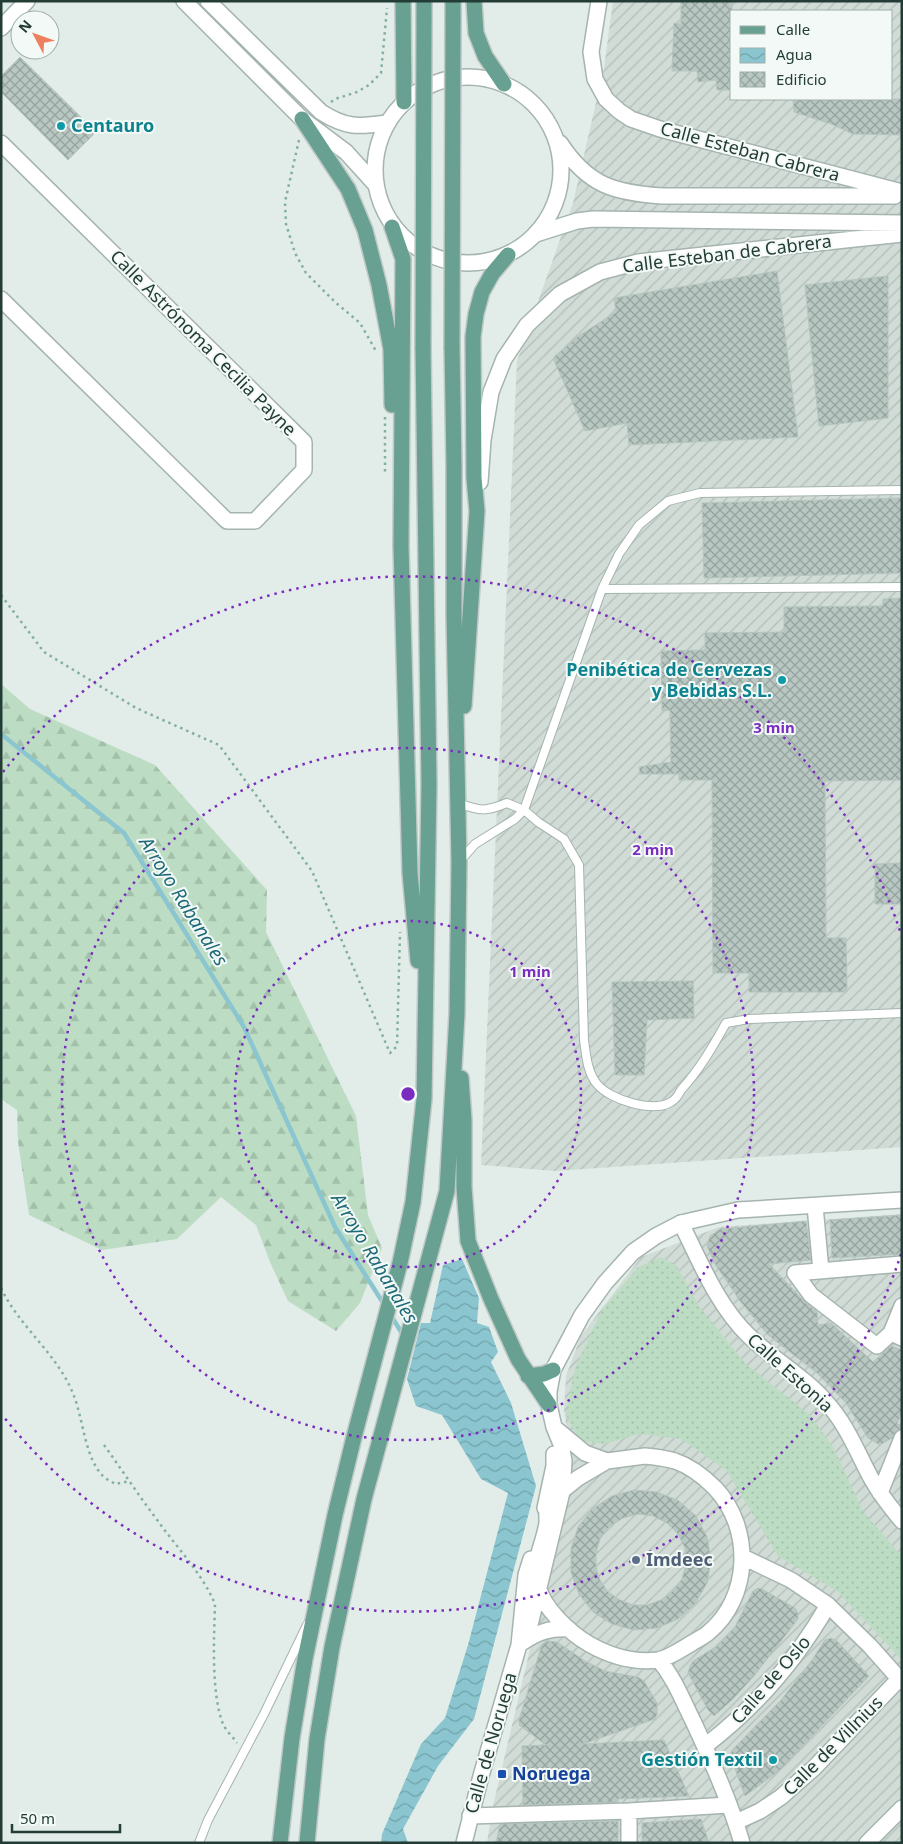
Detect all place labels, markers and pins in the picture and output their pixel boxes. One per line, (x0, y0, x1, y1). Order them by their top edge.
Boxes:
place label: Centauro (71, 113, 154, 137)
marker: Centauro (55, 120, 67, 132)
place label: Penibética de Cervezas y Bebidas S.L. (566, 657, 772, 702)
marker: Penibética de Cervezas y Bebidas S.L. (776, 674, 788, 686)
centre of rings (399, 1085, 417, 1103)
place label: Imdeec (646, 1547, 713, 1571)
marker: Imdeec (630, 1554, 642, 1566)
place label: Gestión Textil (641, 1747, 763, 1771)
marker: Gestión Textil (767, 1754, 779, 1766)
place label: Noruega (512, 1761, 591, 1785)
marker: Noruega (496, 1768, 508, 1780)

